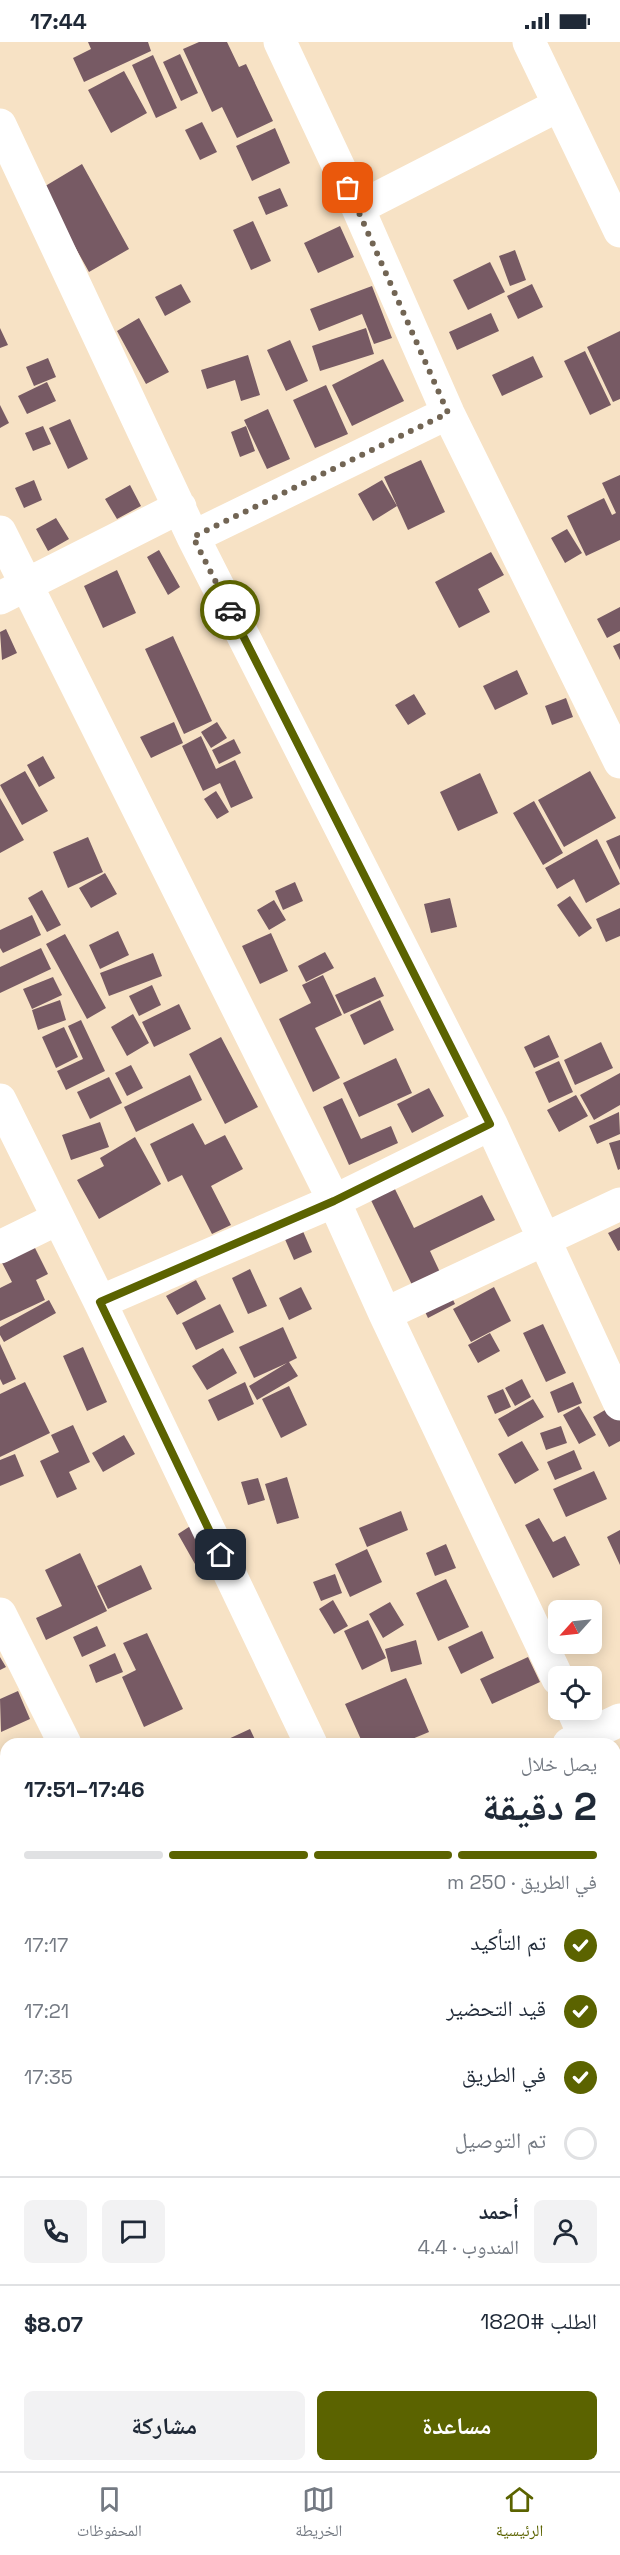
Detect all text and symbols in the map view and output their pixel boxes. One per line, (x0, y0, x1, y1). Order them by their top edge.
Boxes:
text: 17:44 (30, 7, 87, 35)
pin (322, 162, 373, 213)
icon: bag (331, 171, 364, 204)
courier (200, 580, 260, 640)
icon: car (214, 594, 247, 627)
pin (195, 1529, 246, 1580)
icon: home (204, 1538, 237, 1571)
north arrow (548, 1600, 602, 1654)
map controls (548, 1600, 602, 1720)
button: locate (548, 1666, 602, 1720)
text: يصل خلال (521, 1751, 597, 1777)
text: 17:46–17:51 (24, 1775, 145, 1803)
text: 2 دقيقة (482, 1782, 597, 1831)
text: في الطريق · 250 m (447, 1869, 597, 1895)
text: تم التأكيد (470, 1928, 546, 1956)
icon: check (564, 1929, 597, 1962)
text: 17:17 (24, 1932, 68, 1958)
text: قيد التحضير (446, 1994, 546, 2022)
icon: check (564, 1995, 597, 2028)
text: 17:21 (24, 1998, 69, 2024)
text: في الطريق (462, 2060, 546, 2088)
icon: check (564, 2061, 597, 2094)
text: 17:35 (24, 2064, 73, 2090)
text: تم التوصيل (455, 2126, 546, 2154)
text: أحمد (479, 2197, 519, 2225)
button: phone (24, 2200, 87, 2263)
button: chat (102, 2200, 165, 2263)
button: person (534, 2200, 597, 2263)
text: المندوب · 4.4 (418, 2234, 519, 2260)
text: الطلب #1820 (480, 2307, 597, 2335)
text: $8.07 (24, 2310, 83, 2338)
button: مشاركة (24, 2391, 305, 2460)
button: مساعدة (317, 2391, 597, 2460)
tab: المحفوظات (77, 2483, 142, 2546)
tab: الخريطة (295, 2483, 342, 2546)
tab: الرئيسية (496, 2483, 543, 2546)

